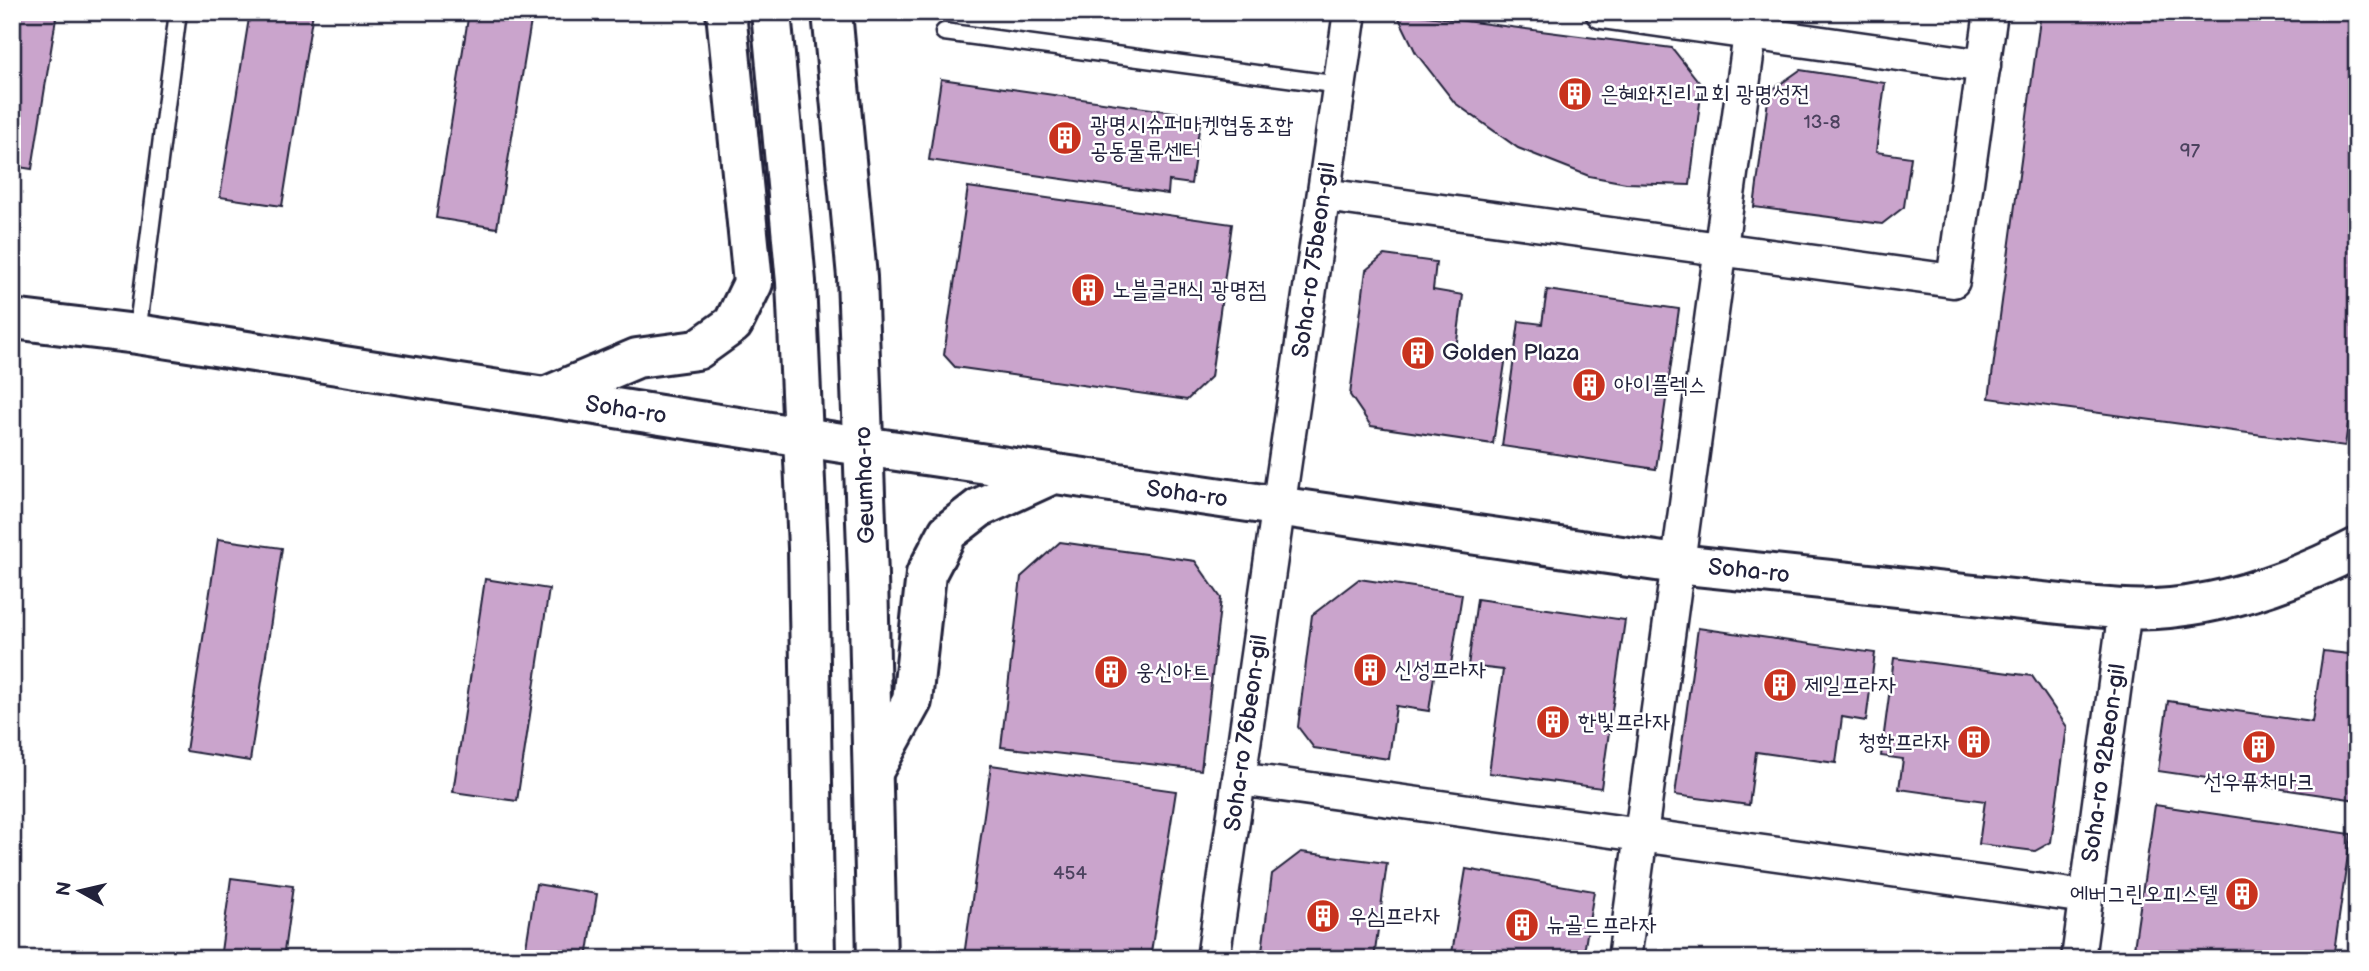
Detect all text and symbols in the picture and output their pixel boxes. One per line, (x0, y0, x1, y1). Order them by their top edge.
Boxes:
building icon: 은혜와진리교회 광명성전 (1556, 75, 1594, 113)
place label: 은혜와진리교회 광명성전 (1600, 80, 1810, 108)
place label: 광명시슈퍼마켓협동조합 공동물류센터 (1090, 111, 1294, 165)
house number: 13-8 (1803, 111, 1841, 134)
building icon: 광명시슈퍼마켓협동조합 공동물류센터 (1046, 119, 1084, 157)
house number: 97 (2180, 140, 2201, 163)
street label: Soha-ro 75beon-gil (1286, 161, 1342, 359)
building icon: 노블클래식 광명점 (1069, 271, 1107, 309)
place label: 노블클래식 광명점 (1112, 276, 1266, 304)
building icon: Golden Plaza (1399, 334, 1437, 372)
place label: Golden Plaza (1442, 339, 1579, 367)
building icon: 아이플렉스 (1570, 366, 1608, 404)
place label: 아이플렉스 (1614, 371, 1707, 399)
street label: Soha-ro (583, 390, 669, 430)
street label: Geumha-ro (849, 426, 881, 544)
street label: Soha-ro (1144, 474, 1230, 514)
street label: Soha-ro (1707, 553, 1791, 589)
street label: Soha-ro 76beon-gil (1218, 633, 1274, 833)
building icon: 신성프라자 (1351, 651, 1389, 689)
building icon: 웅신아트 (1092, 653, 1130, 691)
place label: 신성프라자 (1394, 656, 1487, 684)
place label: 웅신아트 (1136, 658, 1210, 686)
street label: Soha-ro 92beon-gil (2076, 662, 2132, 864)
building icon: 제일프라자 (1761, 666, 1799, 704)
place label: 제일프라자 (1804, 671, 1897, 699)
building icon: 한빛프라자 (1534, 703, 1572, 741)
place label: 한빛프라자 (1578, 708, 1671, 736)
building icon: 청학프라자 (1955, 723, 1993, 761)
place label: 청학프라자 (1857, 728, 1950, 756)
building icon: 선우퓨처마크 (2240, 728, 2278, 766)
place label: 선우퓨처마크 (2203, 768, 2315, 796)
north arrow (46, 856, 116, 926)
house number: 454 (1053, 862, 1087, 885)
building icon: 에버그린오피스텔 (2223, 875, 2261, 913)
text: N (52, 880, 77, 898)
place label: 에버그린오피스텔 (2070, 880, 2218, 908)
building icon: 우심프라자 (1304, 897, 1342, 935)
place label: 우심프라자 (1348, 902, 1441, 930)
building icon: 뉴골드프라자 (1503, 906, 1541, 944)
place label: 뉴골드프라자 (1546, 911, 1657, 939)

